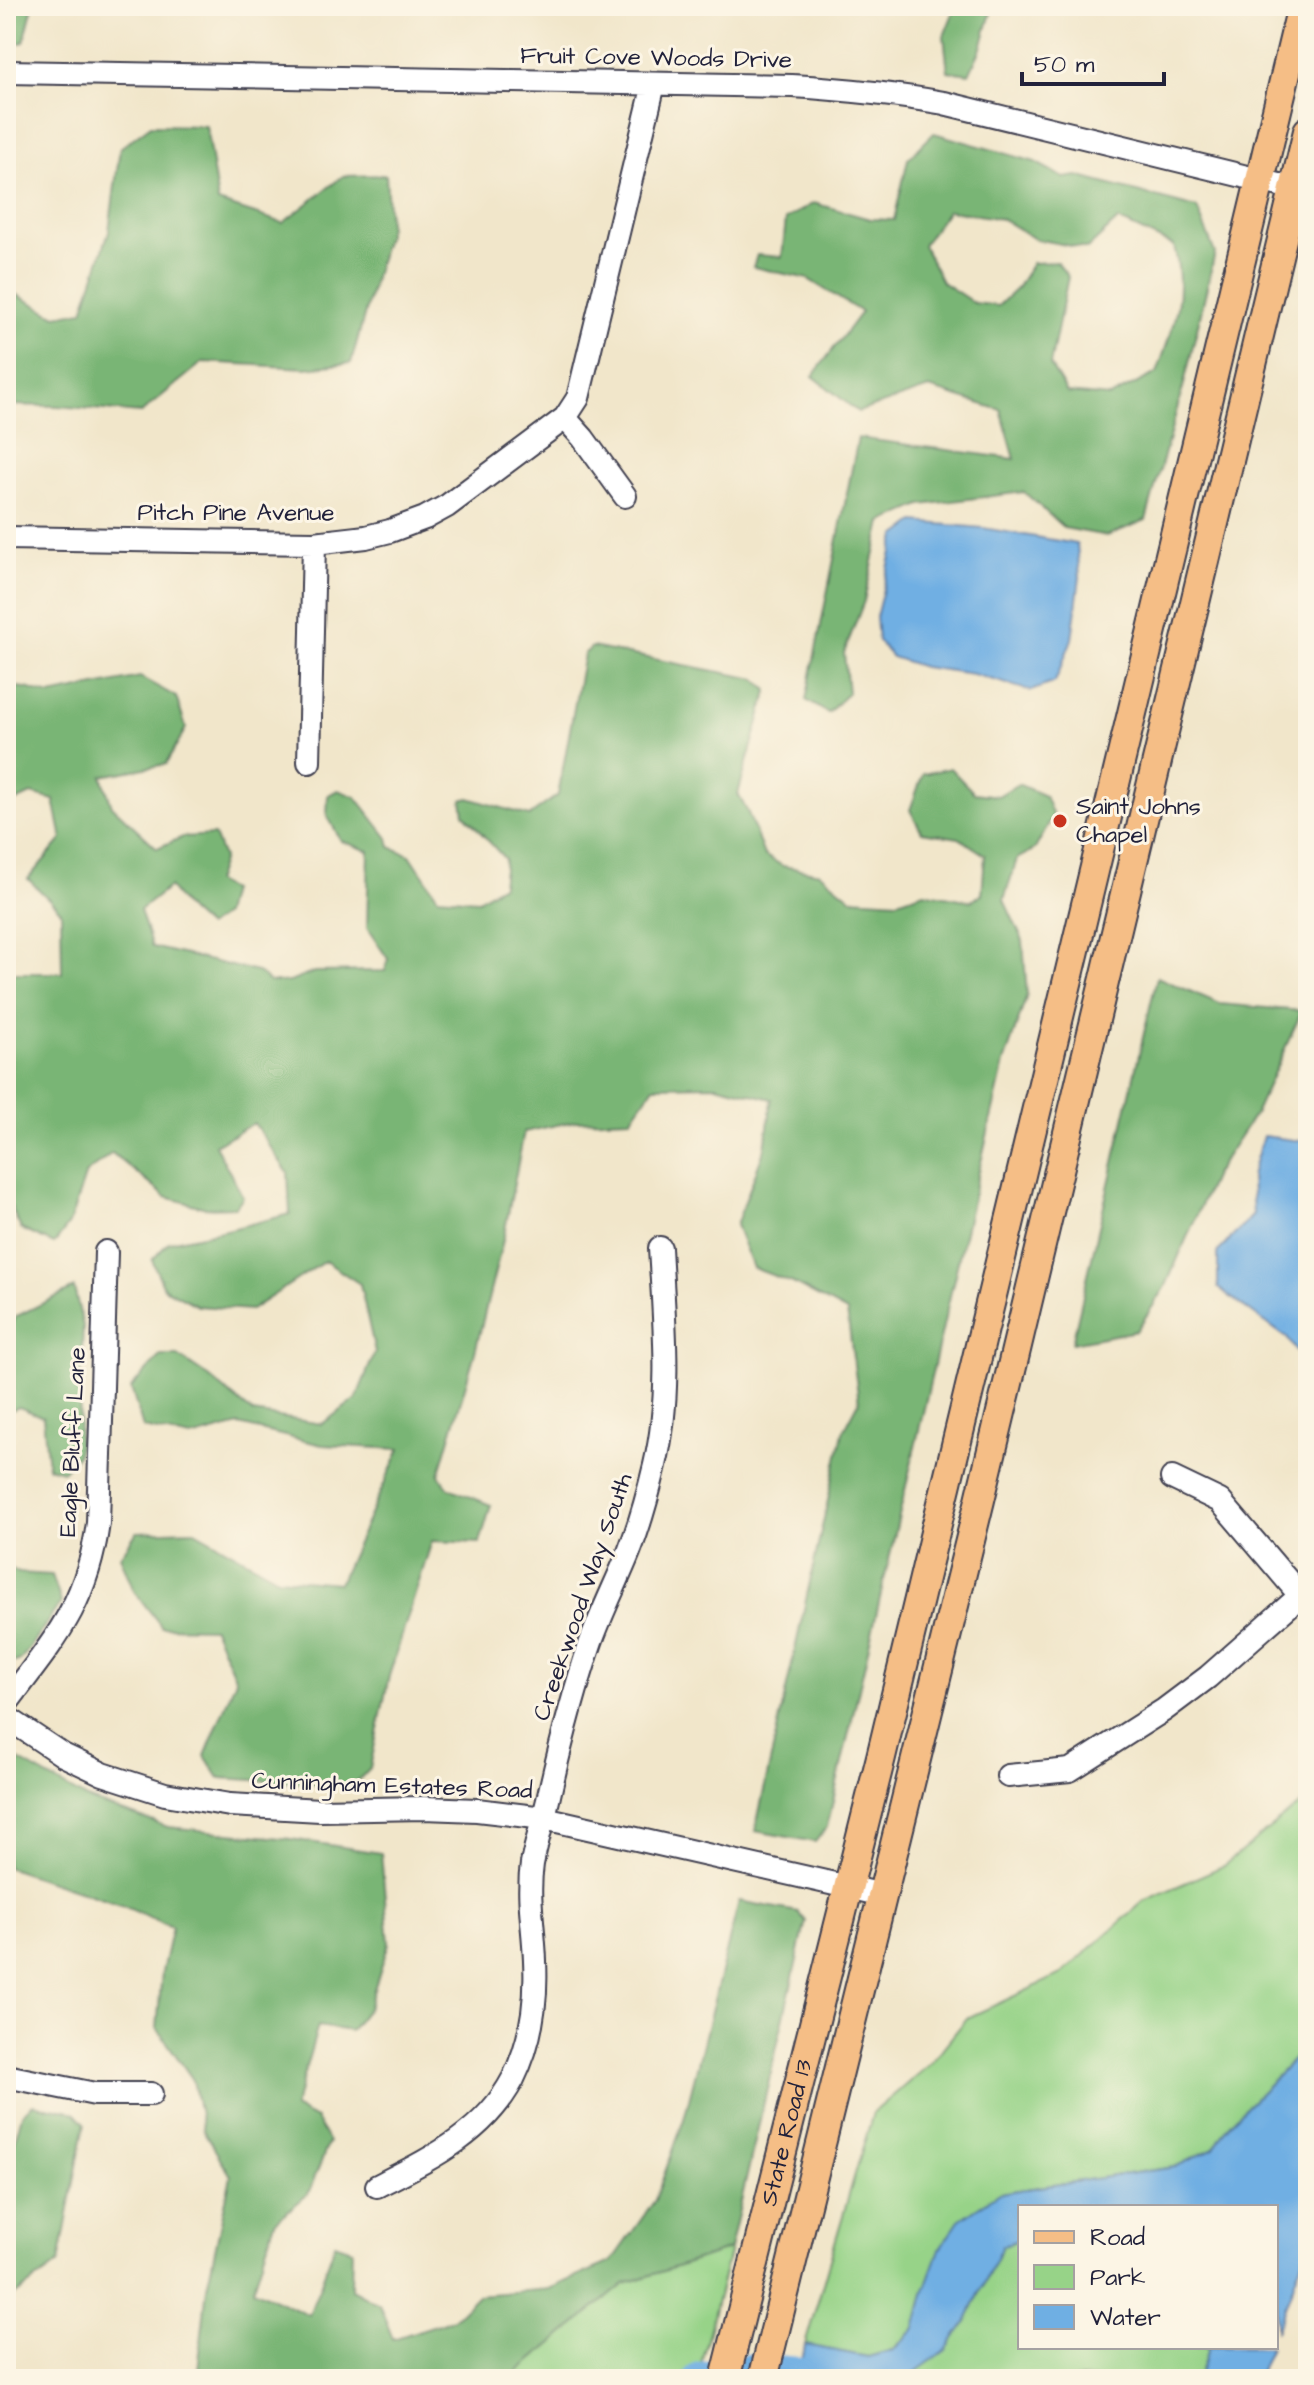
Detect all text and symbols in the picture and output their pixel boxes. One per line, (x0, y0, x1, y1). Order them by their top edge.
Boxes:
scale bar (1022, 36, 1164, 86)
street label: Fruit Cove Woods Drive (520, 39, 792, 77)
text: 50 m (1034, 48, 1095, 82)
street label: Pitch Pine Avenue (138, 496, 334, 530)
place label: Saint Johns Chapel (1076, 790, 1201, 852)
marker: Saint Johns Chapel (1051, 812, 1069, 830)
street label: Eagle Bluff Lane (51, 1346, 96, 1538)
street label: Creekwood Way South (525, 1469, 642, 1726)
street label: Cunningham Estates Road (251, 1764, 533, 1809)
street label: State Road 13 (752, 2056, 821, 2209)
legend (1018, 2205, 1278, 2349)
text: Road (1090, 2221, 1145, 2255)
text: Park (1090, 2261, 1146, 2295)
text: Water (1090, 2301, 1161, 2335)

